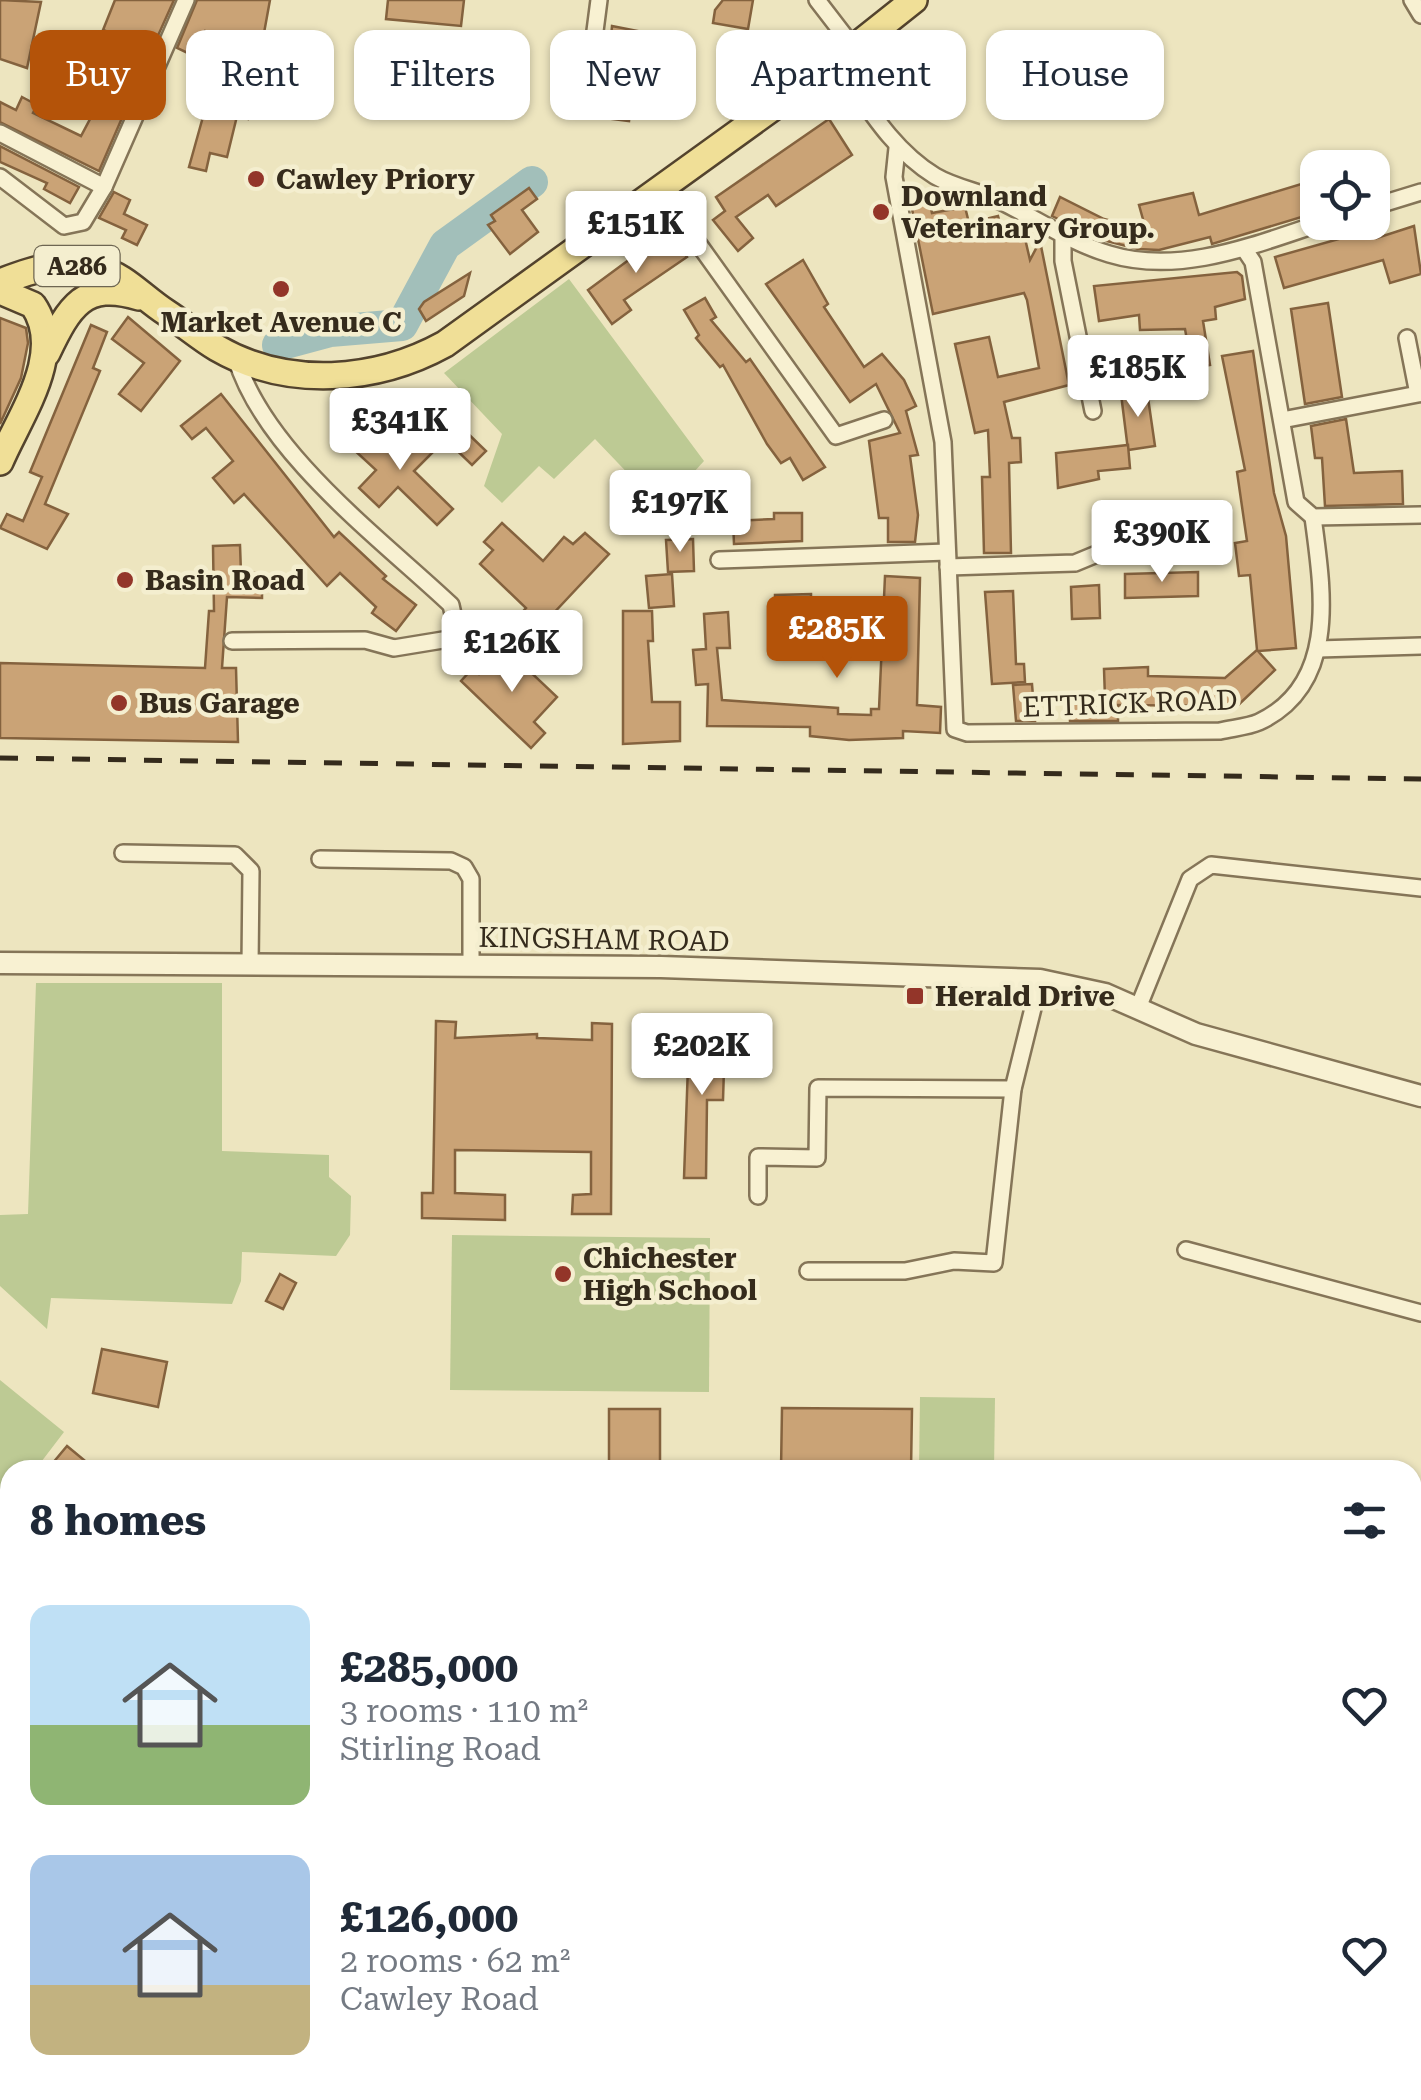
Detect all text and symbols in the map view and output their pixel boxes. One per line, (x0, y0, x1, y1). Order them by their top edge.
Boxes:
chip: Buy (30, 30, 166, 120)
chip: Rent (186, 30, 334, 120)
chip: Filters (354, 30, 530, 120)
chip: New (550, 30, 696, 120)
chip: Apartment (716, 30, 966, 120)
chip: House (986, 30, 1164, 120)
map controls (1300, 150, 1390, 240)
button: locate (1300, 150, 1390, 240)
place label: Cawley Priory (276, 163, 475, 196)
marker: Cawley Priory (245, 168, 267, 190)
place label: Downland Veterinary Group. (901, 180, 1155, 245)
pin: £151K (566, 191, 706, 276)
marker: Downland Veterinary Group. (870, 201, 892, 223)
text: £151K (588, 204, 684, 242)
road number: A286 (34, 246, 120, 286)
marker: Market Avenue C (270, 278, 292, 300)
place label: Market Avenue C (160, 306, 402, 339)
pin: £185K (1068, 335, 1208, 420)
text: £185K (1090, 348, 1186, 386)
pin: £341K (330, 388, 470, 473)
text: £341K (352, 401, 448, 439)
pin: £197K (610, 470, 750, 555)
text: £197K (632, 483, 728, 521)
pin: £390K (1092, 500, 1232, 585)
text: £390K (1114, 513, 1210, 551)
place label: Basin Road (145, 564, 305, 597)
marker: Basin Road (114, 569, 136, 591)
pin: £285K (767, 596, 907, 681)
text: £285K (789, 609, 885, 647)
pin: £126K (442, 610, 582, 695)
text: £126K (464, 623, 560, 661)
street label: ETTRICK ROAD (1022, 683, 1238, 724)
place label: Bus Garage (139, 687, 300, 720)
marker: Bus Garage (108, 692, 130, 714)
street label: KINGSHAM ROAD (478, 921, 730, 958)
place label: Herald Drive (935, 980, 1115, 1013)
marker: Herald Drive (904, 985, 926, 1007)
pin: £202K (632, 1013, 772, 1098)
text: £202K (654, 1026, 750, 1064)
place label: Chichester High School (583, 1242, 757, 1307)
marker: Chichester High School (552, 1263, 574, 1285)
icon: filters (1337, 1493, 1392, 1548)
text: 8 homes (30, 1496, 206, 1545)
text: £285,000 (340, 1643, 518, 1692)
icon: home (110, 1645, 230, 1765)
icon: heart (1337, 1678, 1392, 1733)
text: 3 rooms · 110 m² (340, 1692, 588, 1730)
text: Stirling Road (340, 1730, 541, 1768)
text: £126,000 (340, 1893, 518, 1942)
icon: home (110, 1895, 230, 2015)
icon: heart (1337, 1928, 1392, 1983)
text: 2 rooms · 62 m² (340, 1942, 570, 1980)
text: Cawley Road (340, 1980, 539, 2018)

